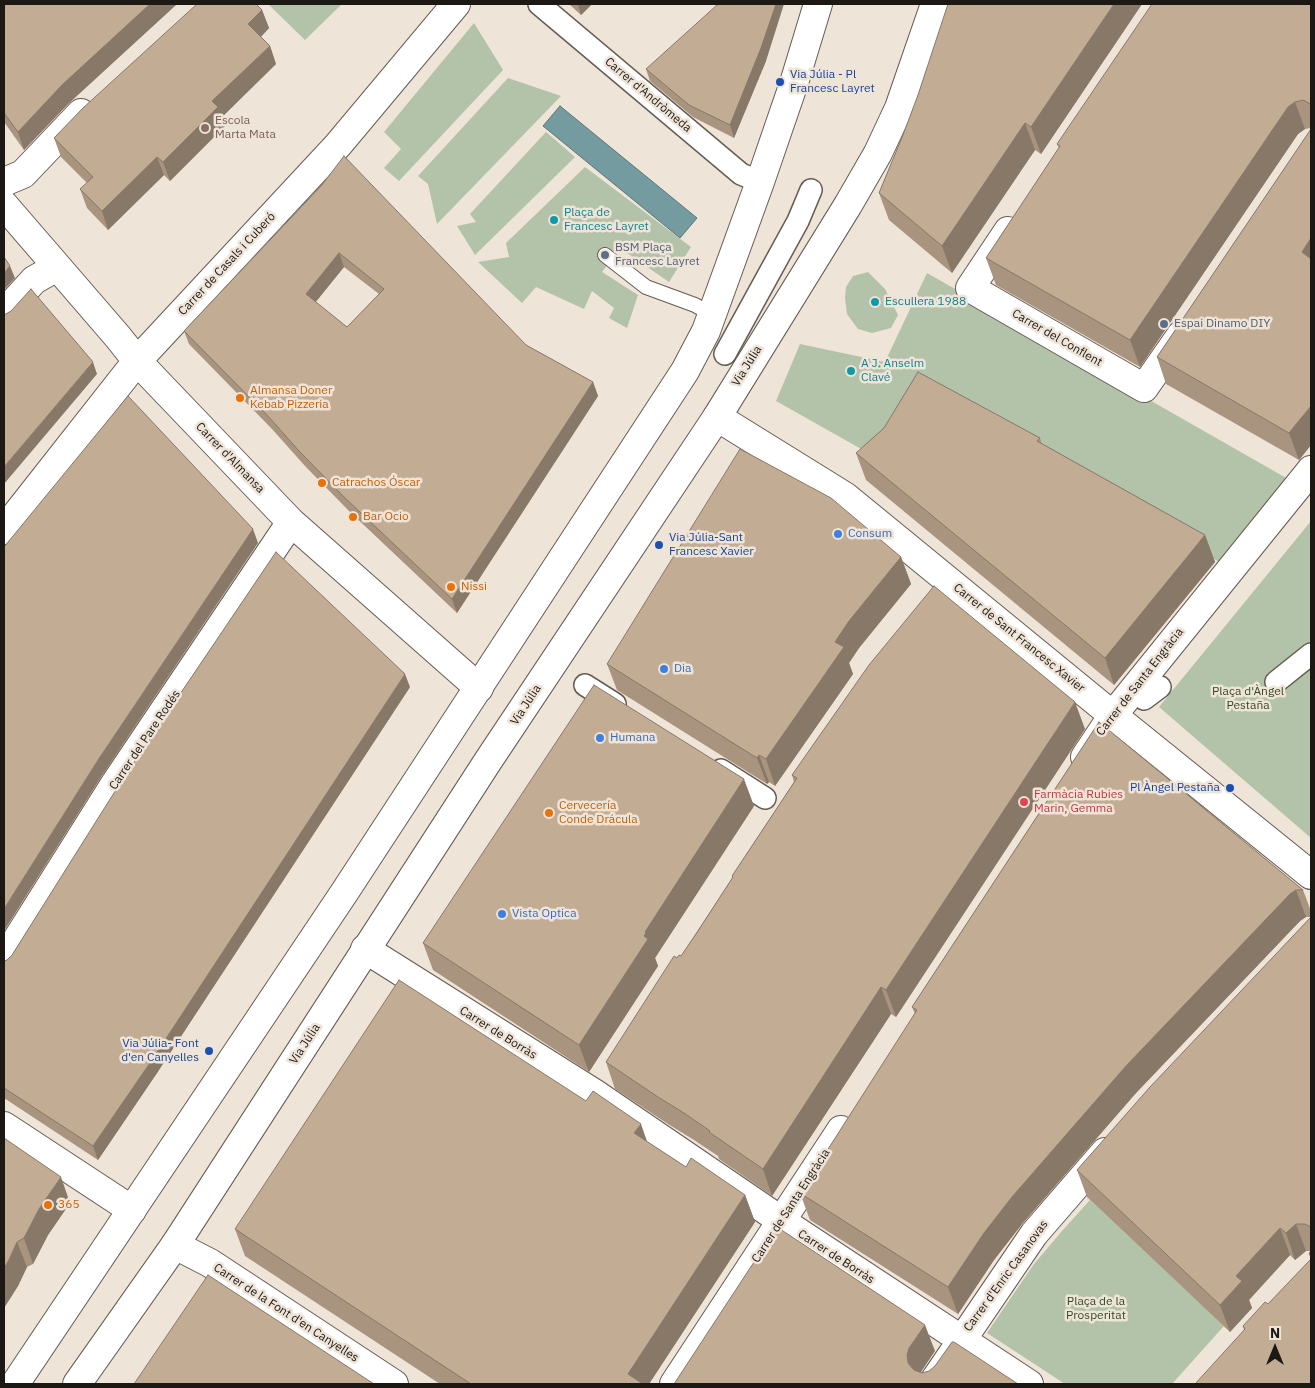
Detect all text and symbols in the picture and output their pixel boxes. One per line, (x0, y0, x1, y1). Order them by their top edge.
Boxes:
street label: Carrer d'Andròmeda (602, 55, 694, 135)
place label: Via Júlia - Pl Francesc Layret (790, 68, 875, 96)
marker: Via Júlia - Pl Francesc Layret (774, 76, 786, 88)
place label: Escola Marta Mata (215, 114, 276, 142)
marker: Escola Marta Mata (199, 122, 211, 134)
place label: Plaça de Francesc Layret (564, 206, 649, 234)
street label: Carrer de Casals i Cuberó (176, 210, 278, 318)
marker: Plaça de Francesc Layret (548, 214, 560, 226)
place label: BSM Plaça Francesc Layret (615, 241, 700, 269)
marker: BSM Plaça Francesc Layret (599, 249, 611, 261)
place label: Escullera 1988 (885, 295, 966, 309)
marker: Escullera 1988 (869, 296, 881, 308)
street label: Carrer del Conflent (1009, 306, 1105, 370)
place label: Espai Dinamo DIY (1174, 317, 1270, 331)
marker: Espai Dinamo DIY (1158, 318, 1170, 330)
street label: Via Júlia (729, 343, 765, 389)
place label: A J. Anselm Clavé (861, 357, 924, 385)
marker: A J. Anselm Clavé (845, 365, 857, 377)
place label: Almansa Doner Kebab Pizzeria (250, 384, 332, 412)
marker: Almansa Doner Kebab Pizzeria (234, 392, 246, 404)
street label: Carrer d'Almansa (193, 420, 267, 496)
place label: Catrachos Óscar (332, 476, 420, 490)
marker: Catrachos Óscar (316, 477, 328, 489)
place label: Bar Ocio (363, 510, 409, 524)
marker: Bar Ocio (347, 511, 359, 523)
place label: Consum (848, 527, 892, 541)
marker: Consum (832, 528, 844, 540)
place label: Via Júlia-Sant Francesc Xavier (669, 531, 754, 559)
marker: Via Júlia-Sant Francesc Xavier (653, 539, 665, 551)
place label: Nissi (461, 580, 487, 594)
marker: Nissi (445, 581, 457, 593)
street label: Carrer de Sant Francesc Xavier (950, 581, 1088, 695)
street label: Carrer de Santa Engràcia (1093, 625, 1187, 739)
place label: Dia (674, 662, 691, 676)
marker: Dia (658, 663, 670, 675)
street label: Via Júlia (508, 682, 544, 728)
park label: Plaça d'Àngel Pestaña (1212, 685, 1284, 713)
street label: Carrer del Pare Rodés (106, 687, 184, 793)
place label: Humana (610, 731, 655, 745)
marker: Humana (594, 732, 606, 744)
place label: Pl Àngel Pestaña (1130, 781, 1220, 795)
marker: Pl Àngel Pestaña (1224, 782, 1236, 794)
place label: Farmàcia Rubies Marin, Gemma (1034, 788, 1123, 816)
marker: Farmàcia Rubies Marin, Gemma (1018, 796, 1030, 808)
place label: Cervecería Conde Drácula (559, 799, 638, 827)
marker: Cervecería Conde Drácula (543, 807, 555, 819)
place label: Vista Optica (512, 907, 577, 921)
marker: Vista Optica (496, 908, 508, 920)
street label: Carrer de Borràs (457, 1003, 539, 1063)
street label: Via Júlia (287, 1021, 323, 1067)
place label: Via Júlia- Font d'en Canyelles (121, 1037, 199, 1065)
marker: Via Júlia- Font d'en Canyelles (203, 1045, 215, 1057)
street label: Carrer de Santa Engràcia (749, 1146, 833, 1266)
place label: 365 (58, 1198, 80, 1212)
marker: 365 (42, 1199, 54, 1211)
street label: Carrer d'Enric Casanovas (961, 1218, 1051, 1334)
street label: Carrer de Borràs (795, 1227, 877, 1287)
street label: Carrer de la Font d'en Canyelles (211, 1261, 361, 1365)
park label: Plaça de la Prosperitat (1066, 1295, 1126, 1323)
north arrow (1250, 1323, 1300, 1373)
text: N (1270, 1324, 1280, 1342)

